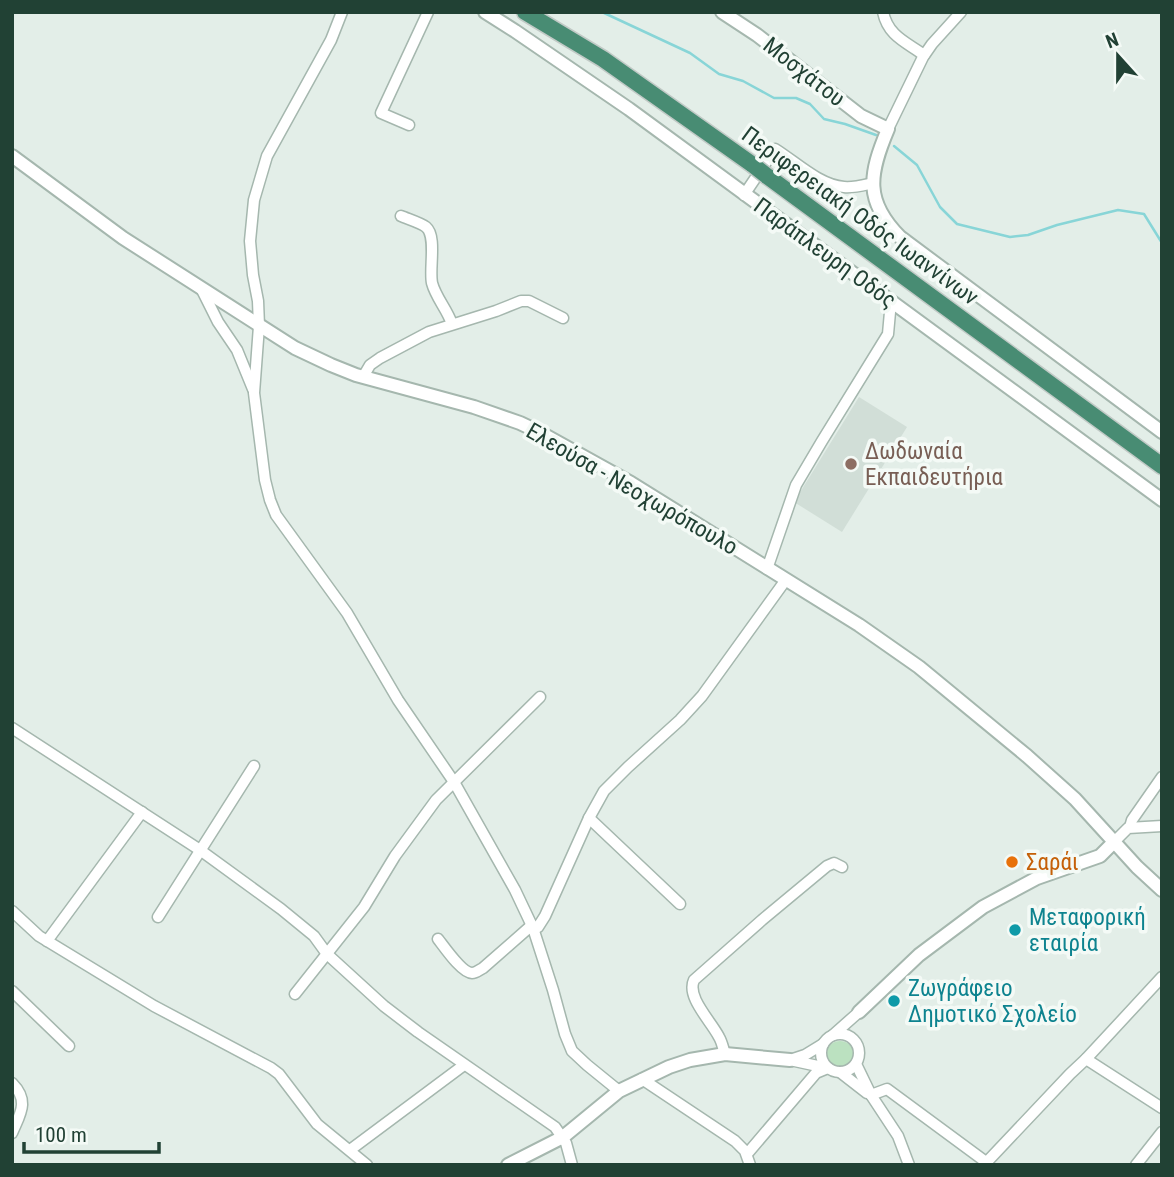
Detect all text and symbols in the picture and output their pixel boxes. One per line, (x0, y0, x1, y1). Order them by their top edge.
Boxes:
north arrow (1083, 21, 1153, 91)
text: N (1103, 28, 1122, 53)
street label: Μοσχάτου (758, 32, 850, 112)
street label: Περιφερειακή Οδός Ιωαννίνων (737, 121, 984, 311)
street label: Παράπλευρη Οδός (749, 192, 901, 314)
street label: Ελεούσα - Νεοχωρόπουλο (521, 417, 743, 561)
place label: Δωδωναία Εκπαιδευτήρια (865, 438, 1003, 491)
marker: Δωδωναία Εκπαιδευτήρια (843, 456, 859, 472)
place label: Σαράι (1026, 849, 1079, 876)
marker: Σαράι (1004, 854, 1020, 870)
place label: Μεταφορική εταιρία (1029, 904, 1146, 957)
marker: Μεταφορική εταιρία (1007, 922, 1023, 938)
place label: Ζωγράφειο Δημοτικό Σχολείο (908, 975, 1077, 1028)
marker: Ζωγράφειο Δημοτικό Σχολείο (886, 993, 902, 1009)
scale bar (24, 1110, 159, 1154)
text: 100 m (35, 1123, 87, 1147)

